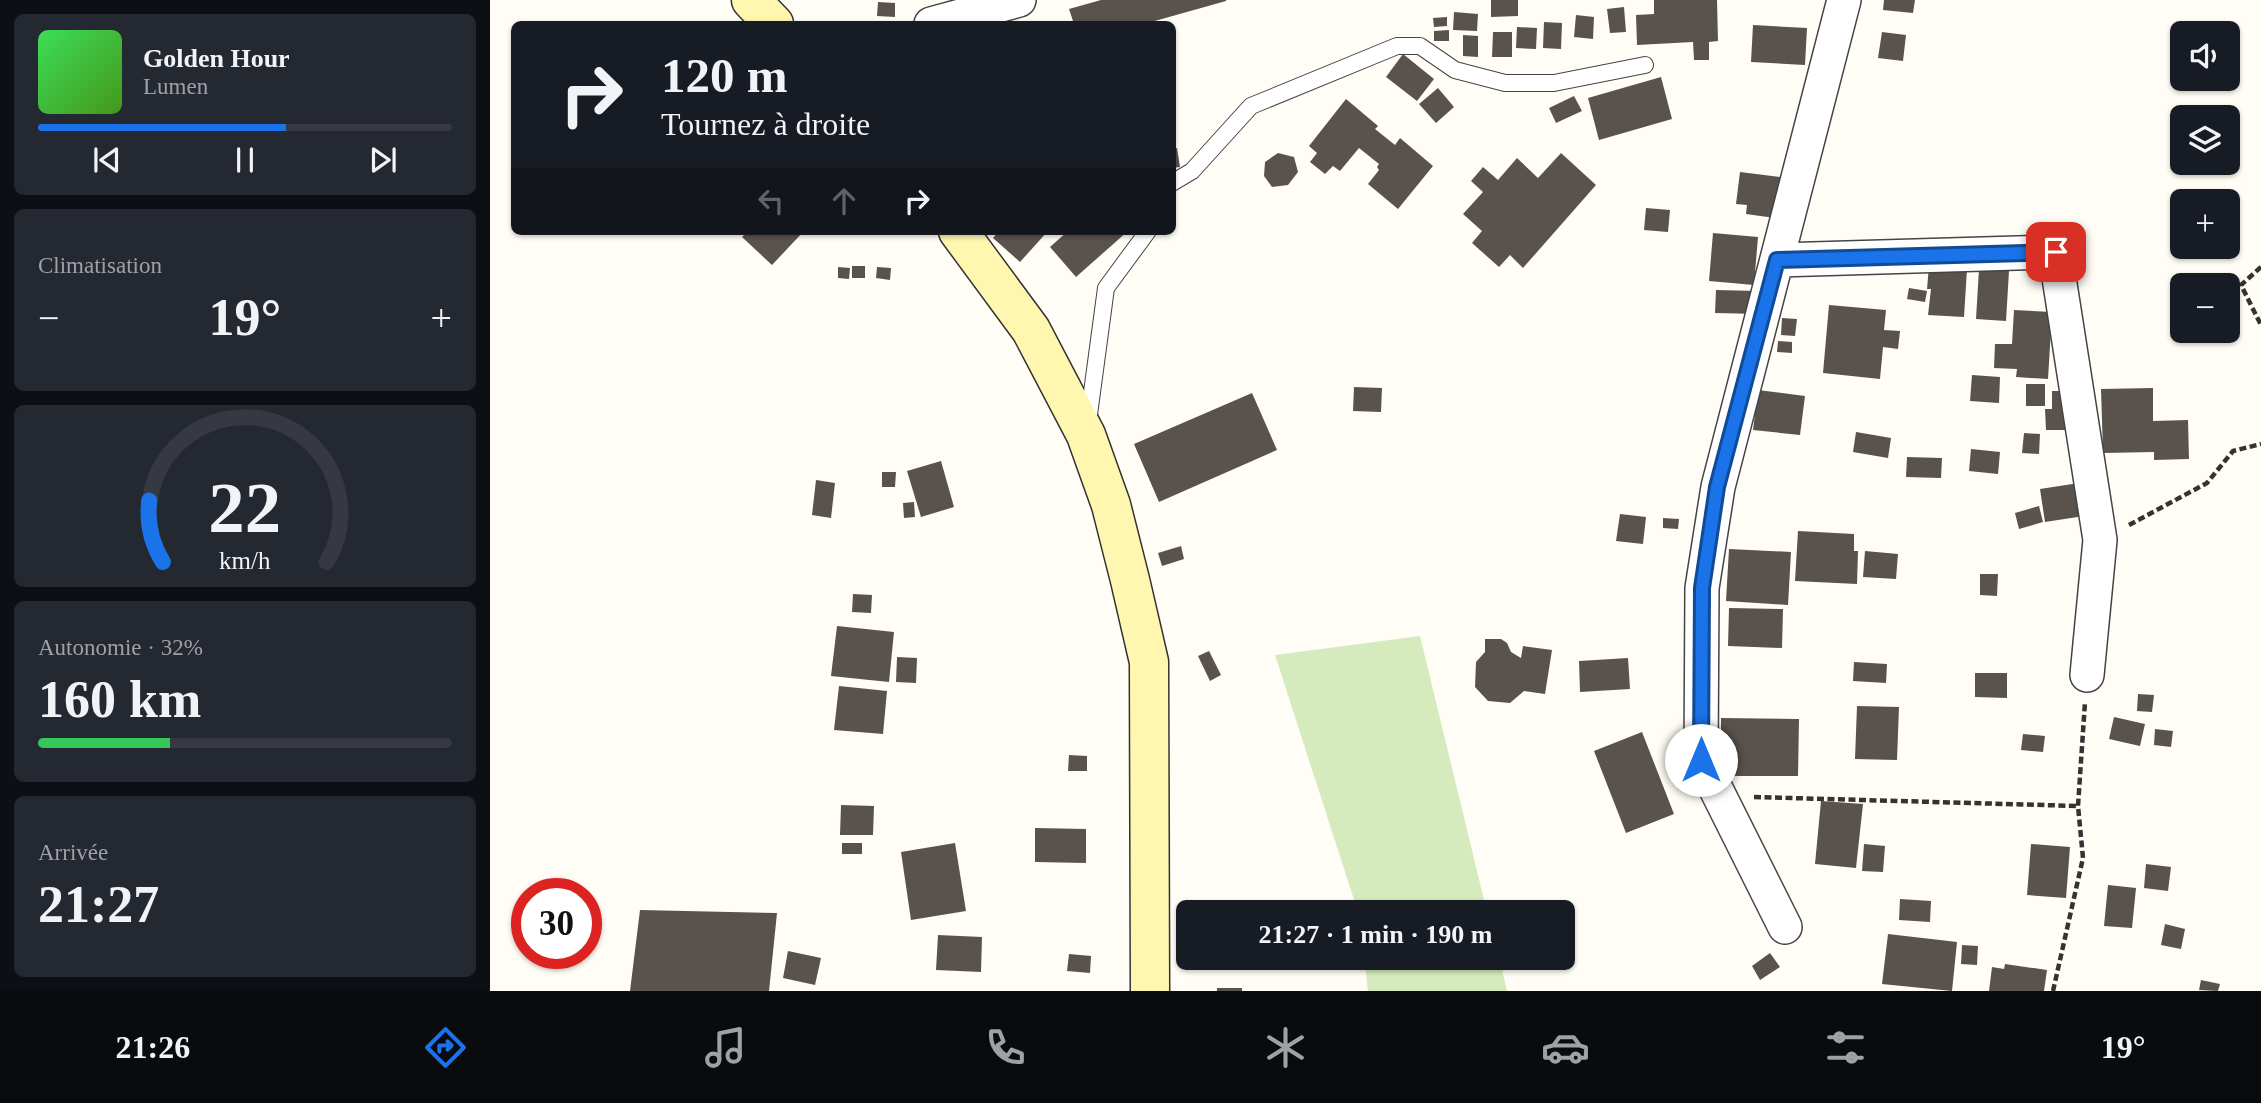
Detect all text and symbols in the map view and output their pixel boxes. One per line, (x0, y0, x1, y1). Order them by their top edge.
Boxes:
map controls (2170, 21, 2240, 343)
button: sound (2170, 21, 2240, 91)
text: Golden Hour (143, 44, 290, 73)
text: 120 m (661, 48, 788, 103)
icon: right (546, 49, 637, 140)
text: Lumen (143, 74, 208, 99)
button: layers (2170, 105, 2240, 175)
text: Tournez à droite (661, 106, 870, 142)
icon: previous (88, 141, 126, 179)
icon: pause (226, 141, 264, 179)
icon: next (364, 141, 402, 179)
icon: left (752, 182, 790, 220)
icon: ahead (825, 182, 863, 220)
icon: right (898, 182, 936, 220)
button: + (2170, 189, 2240, 259)
pin (2026, 222, 2086, 282)
icon: arrive (2037, 233, 2075, 271)
text: Climatisation (38, 253, 162, 278)
button: − (2170, 273, 2240, 343)
text: 19° (209, 289, 281, 346)
text: − (38, 297, 59, 339)
text: + (431, 297, 452, 339)
text: 22 (209, 467, 281, 548)
text: km/h (219, 546, 271, 573)
text: Autonomie · 32% (38, 635, 203, 660)
text: 160 km (38, 671, 201, 728)
position arrow (1664, 723, 1738, 797)
text: Arrivée (38, 840, 108, 865)
text: 21:27 (38, 876, 159, 933)
speed limit sign: 30 (511, 878, 602, 969)
text: 21:27 · 1 min · 190 m (1259, 920, 1493, 949)
icon: directions (421, 1023, 470, 1072)
icon: music (701, 1023, 750, 1072)
icon: phone (981, 1023, 1030, 1072)
icon: climate (1261, 1023, 1310, 1072)
icon: car (1541, 1023, 1590, 1072)
icon: filters (1821, 1023, 1870, 1072)
text: 21:26 (115, 1029, 190, 1065)
text: 19° (2101, 1029, 2145, 1065)

